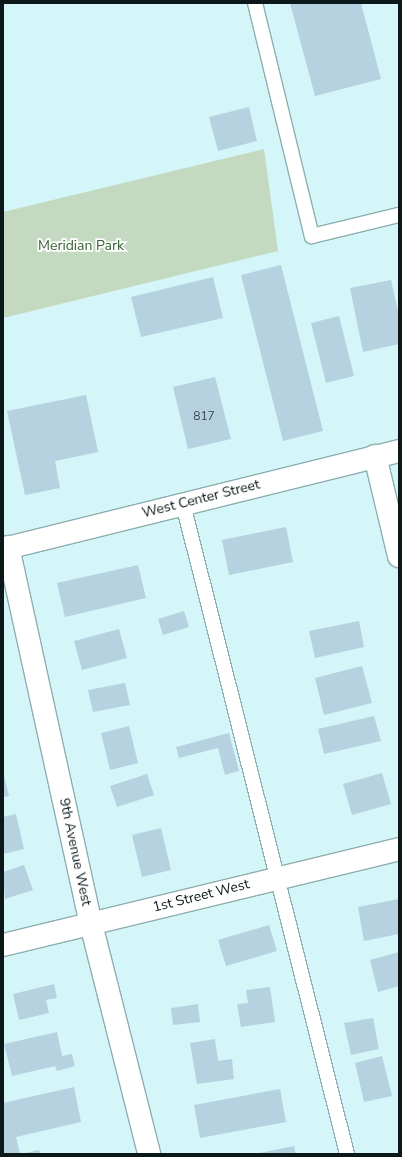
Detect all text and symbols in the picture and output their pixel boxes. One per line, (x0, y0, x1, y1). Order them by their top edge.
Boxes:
park label: Meridian Park (38, 238, 124, 254)
house number: 817 (193, 410, 215, 424)
street label: West Center Street (140, 476, 262, 522)
street label: 9th Avenue West (55, 797, 95, 907)
street label: 1st Street West (151, 876, 251, 916)

